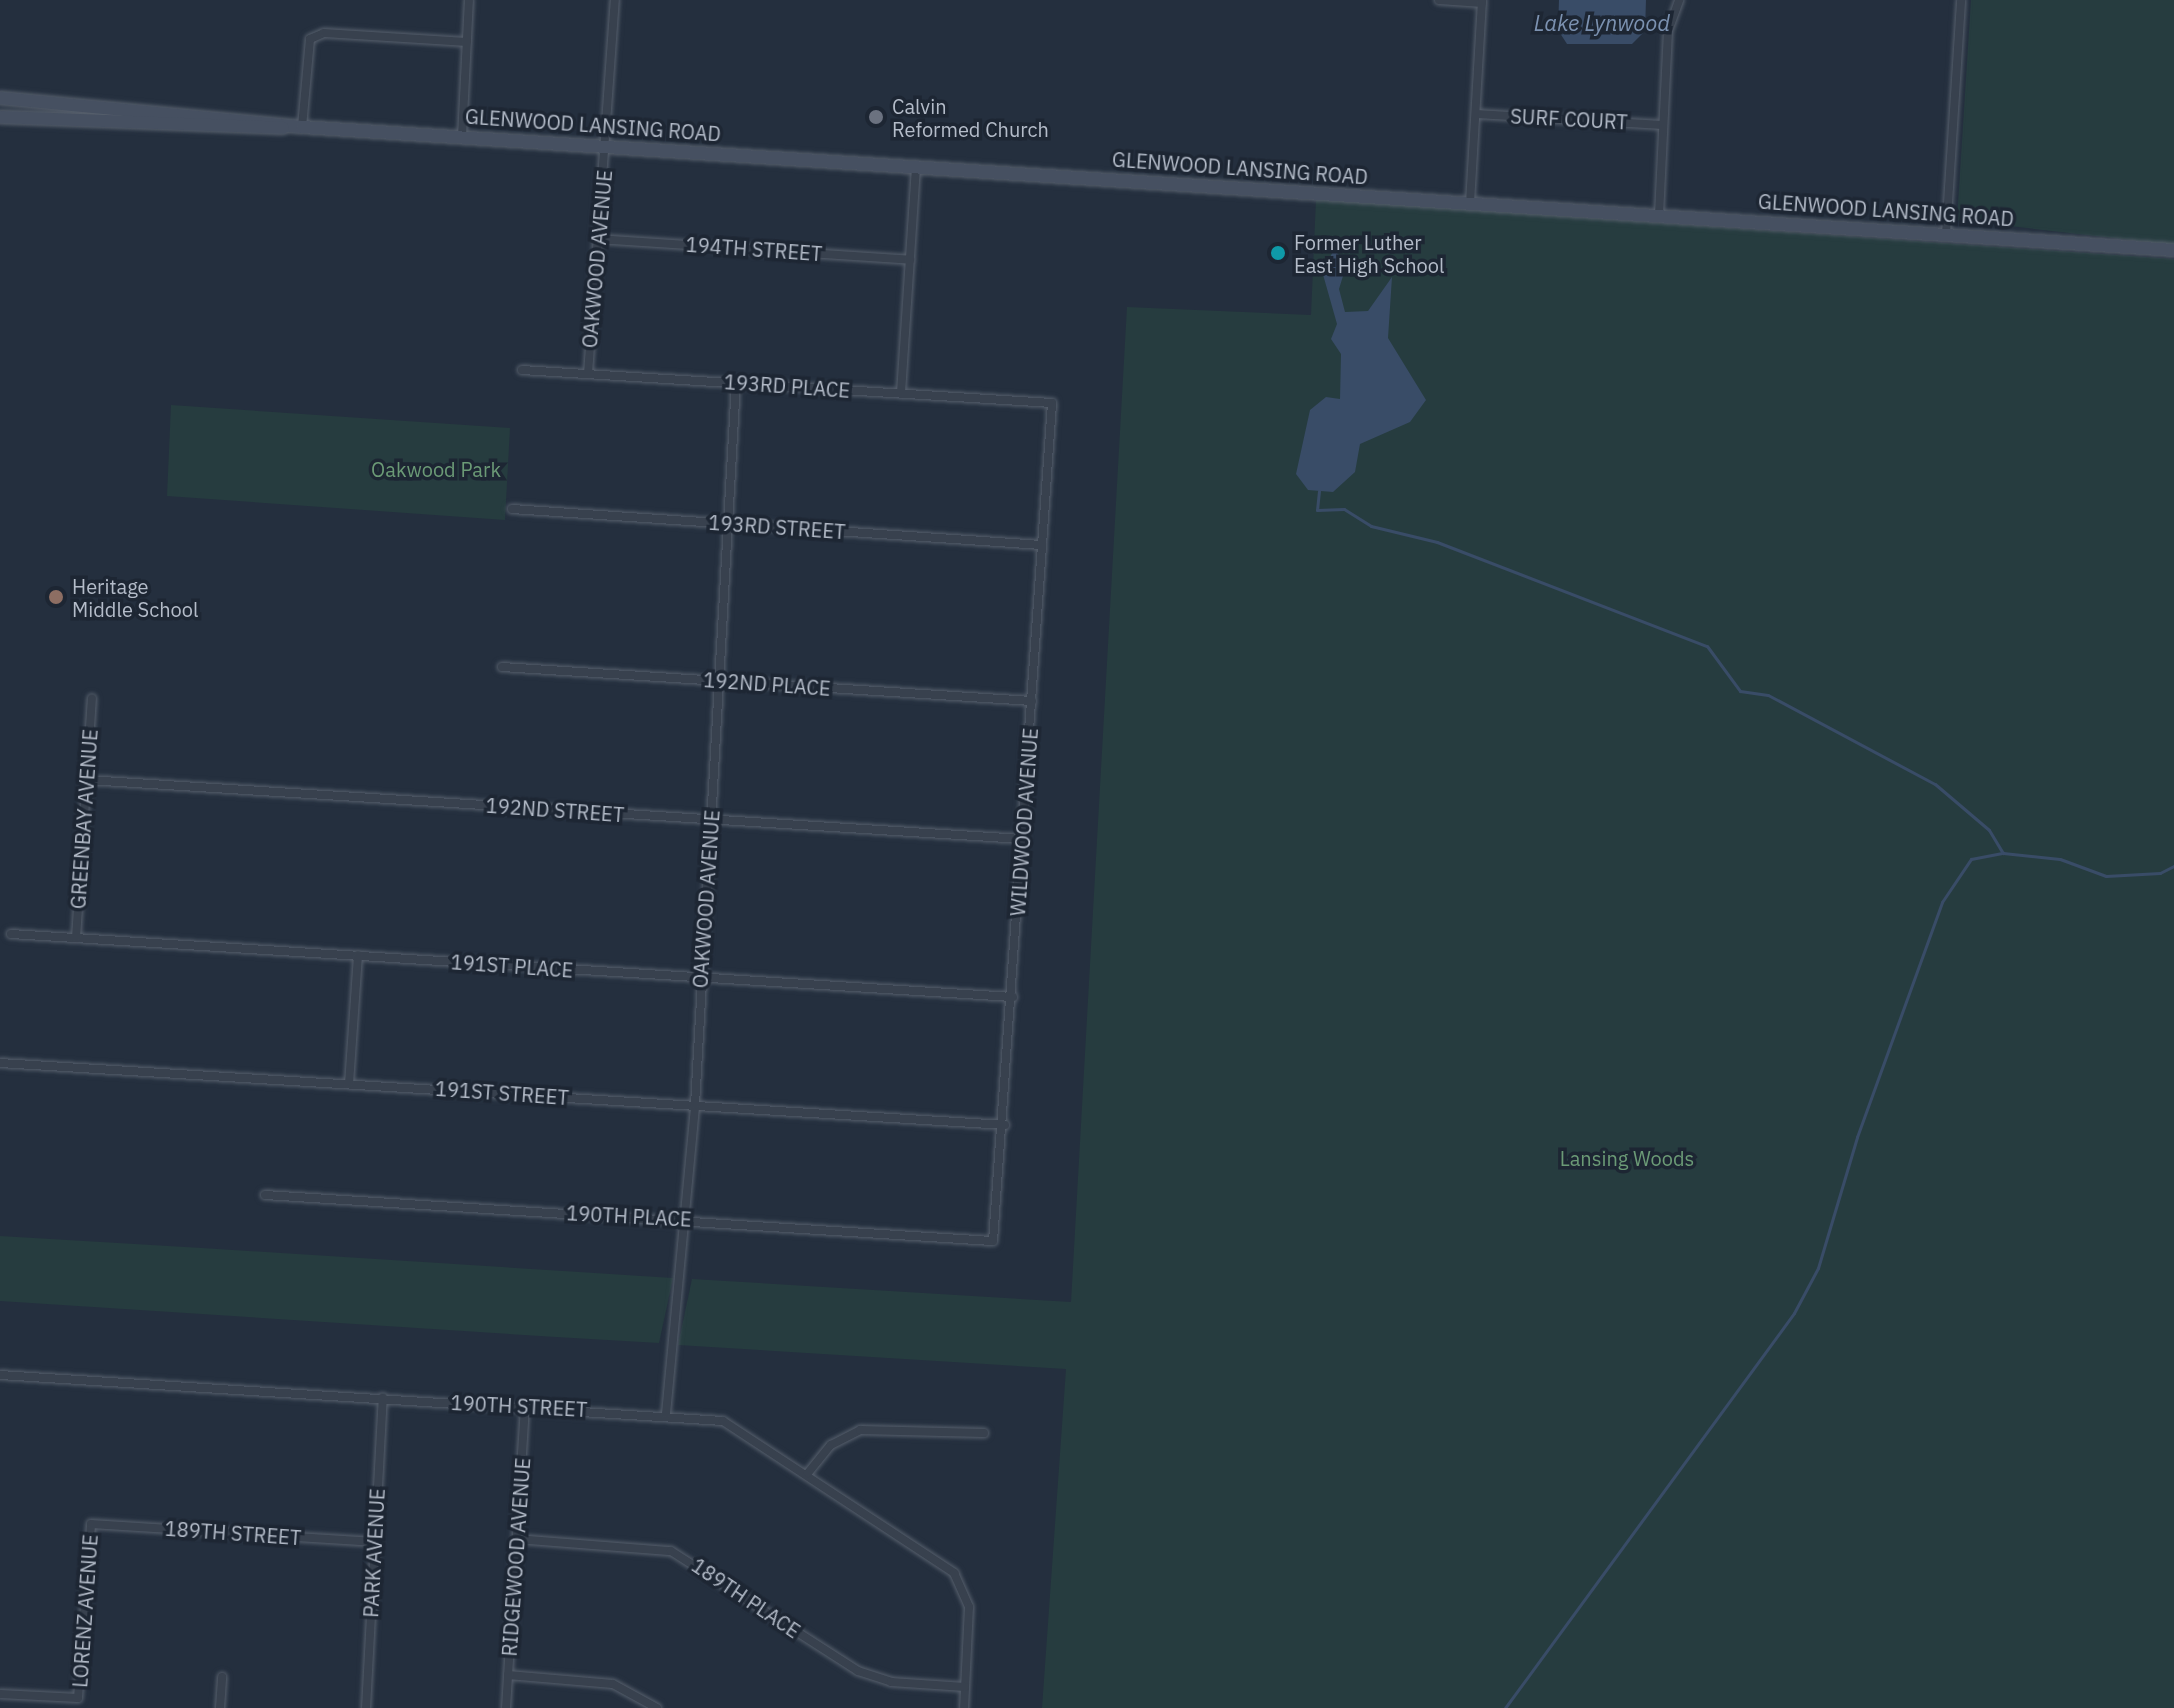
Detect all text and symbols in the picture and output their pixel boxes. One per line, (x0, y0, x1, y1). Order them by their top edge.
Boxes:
water label: Lake Lynwood (1534, 10, 1670, 36)
place label: Calvin Reformed Church (892, 94, 1049, 141)
street label: GLENWOOD LANSING ROAD (464, 104, 722, 146)
street label: SURF COURT (1510, 104, 1628, 134)
marker: Calvin Reformed Church (867, 108, 885, 126)
street label: GLENWOOD LANSING ROAD (1111, 147, 1369, 189)
street label: OAKWOOD AVENUE (577, 169, 617, 349)
street label: GLENWOOD LANSING ROAD (1757, 189, 2015, 231)
place label: Former Luther East High School (1294, 230, 1444, 277)
street label: 194TH STREET (685, 232, 823, 266)
marker: Former Luther East High School (1269, 244, 1287, 262)
street label: 193RD PLACE (723, 370, 851, 402)
park label: Oakwood Park (371, 457, 501, 481)
street label: 193RD STREET (708, 510, 846, 544)
place label: Heritage Middle School (72, 574, 198, 621)
marker: Heritage Middle School (47, 588, 65, 606)
street label: 192ND PLACE (703, 668, 831, 700)
street label: WILDWOOD AVENUE (1005, 727, 1043, 917)
street label: GREENBAY AVENUE (66, 728, 102, 910)
street label: 192ND STREET (485, 793, 625, 827)
street label: OAKWOOD AVENUE (688, 809, 724, 989)
street label: 191ST PLACE (450, 950, 574, 982)
street label: 191ST STREET (434, 1076, 570, 1110)
park label: Lansing Woods (1560, 1146, 1694, 1170)
street label: 190TH PLACE (566, 1201, 692, 1231)
street label: 190TH STREET (450, 1390, 588, 1422)
street label: RIDGEWOOD AVENUE (497, 1457, 535, 1657)
street label: PARK AVENUE (359, 1488, 389, 1618)
street label: 189TH STREET (164, 1516, 302, 1550)
street label: LORENZ AVENUE (68, 1534, 102, 1688)
street label: 189TH PLACE (687, 1553, 805, 1643)

